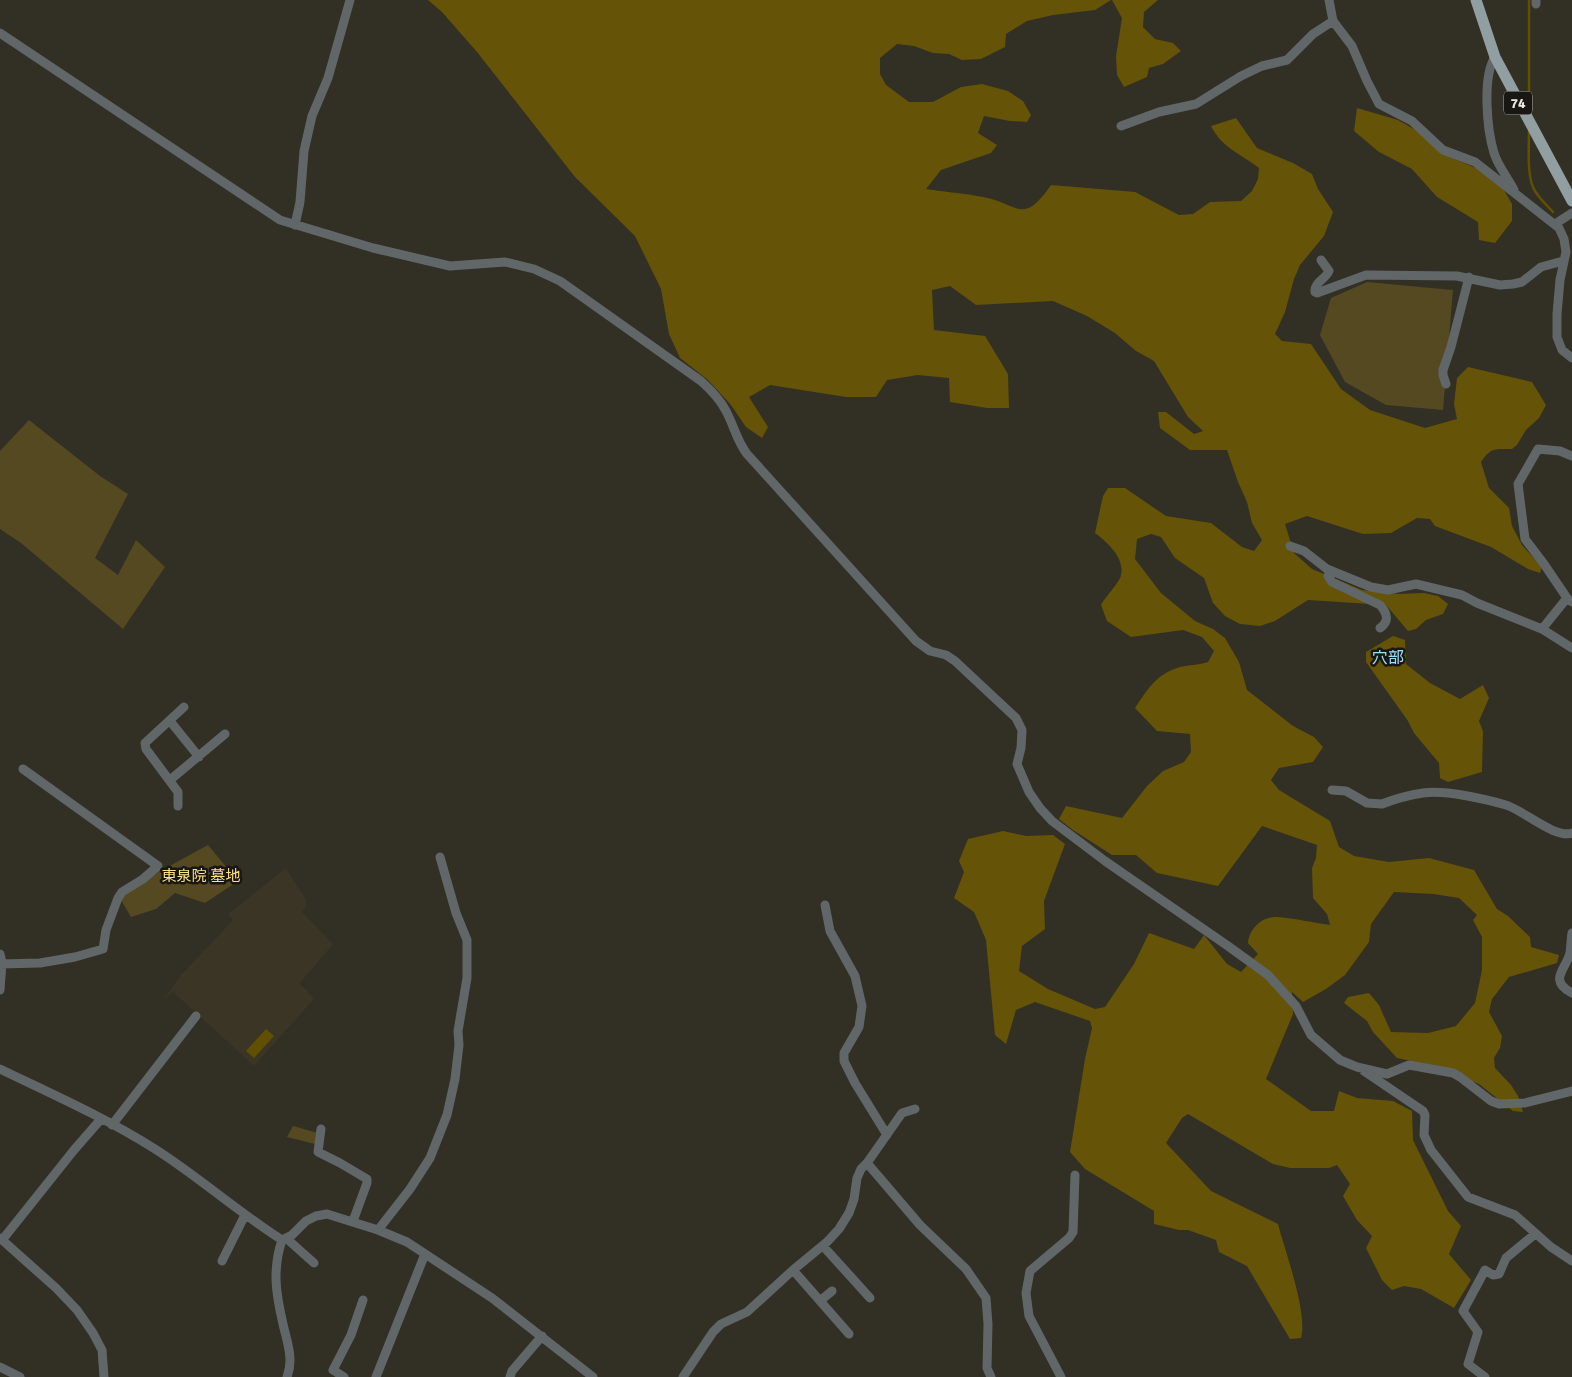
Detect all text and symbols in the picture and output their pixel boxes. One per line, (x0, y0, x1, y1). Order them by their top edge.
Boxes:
road number: 74 (1504, 92, 1532, 115)
district label: 穴部 (1372, 648, 1404, 668)
park label: 東泉院 墓地 (162, 867, 240, 885)

